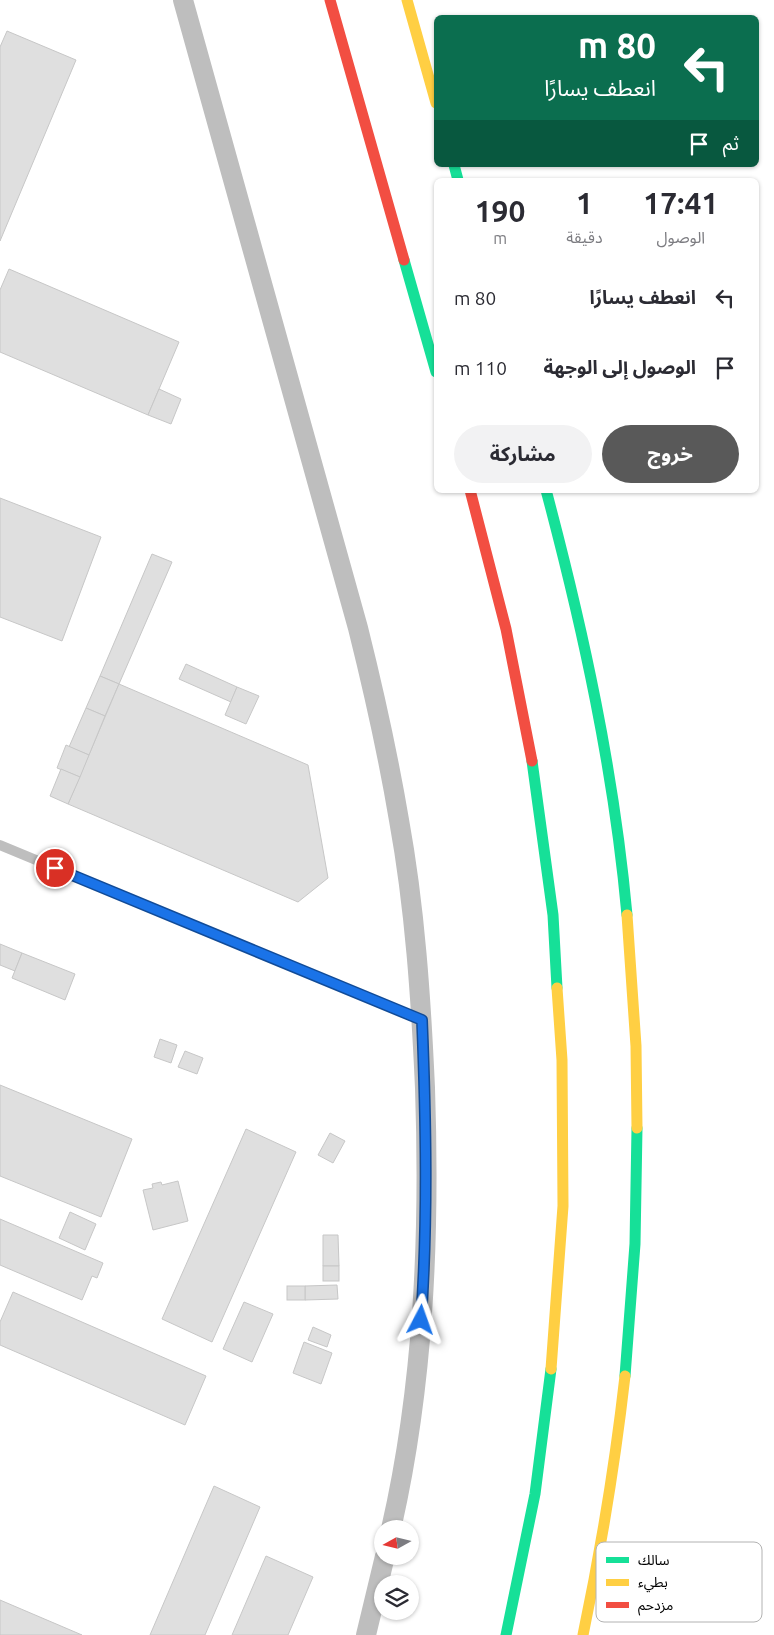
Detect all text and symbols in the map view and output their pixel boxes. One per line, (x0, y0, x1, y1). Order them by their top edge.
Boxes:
text: 80 m (578, 25, 656, 65)
icon: left (674, 35, 739, 100)
text: انعطف يسارًا (544, 75, 656, 100)
icon: arrive (685, 130, 713, 158)
text: ثم (723, 132, 739, 154)
text: 1 (576, 186, 593, 220)
text: 17:41 (643, 186, 718, 220)
text: 190 (475, 194, 525, 228)
text: دقيقة (566, 228, 603, 246)
text: الوصول (656, 228, 705, 246)
text: m (493, 229, 507, 247)
icon: left (711, 284, 739, 312)
text: انعطف يسارًا (589, 286, 696, 308)
text: 80 m (454, 287, 496, 309)
icon: arrive (711, 354, 739, 382)
text: الوصول إلى الوجهة (544, 356, 696, 378)
text: 110 m (454, 357, 507, 379)
button: مشاركة (454, 425, 592, 483)
button: خروج (602, 425, 739, 483)
pin (34, 847, 76, 889)
icon: arrive (41, 854, 69, 882)
position arrow (394, 1293, 446, 1345)
north arrow (374, 1520, 419, 1565)
map controls (374, 1520, 419, 1620)
legend (596, 1542, 762, 1622)
text: سالك (638, 1552, 670, 1568)
text: بطيء (638, 1574, 668, 1593)
button: layers (374, 1575, 419, 1620)
text: مزدحم (638, 1597, 673, 1616)

